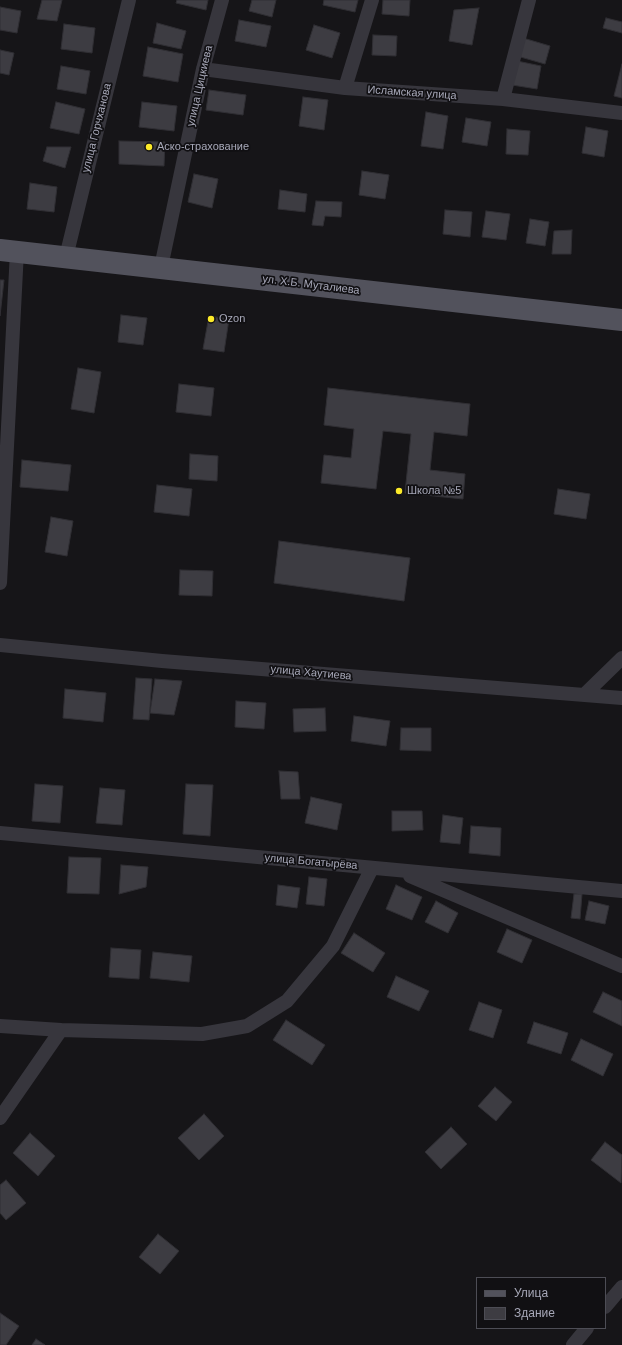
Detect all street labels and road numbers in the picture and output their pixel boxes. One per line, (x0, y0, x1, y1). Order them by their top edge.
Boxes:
street label: улица Цицкиева (184, 44, 216, 128)
street label: улица Горчханова (79, 82, 115, 174)
street label: Исламская улица (367, 83, 457, 103)
street label: ул. Х.Б. Муталиева (262, 272, 360, 298)
street label: улица Хаутиева (270, 663, 352, 683)
street label: улица Богатырёва (264, 851, 358, 873)

